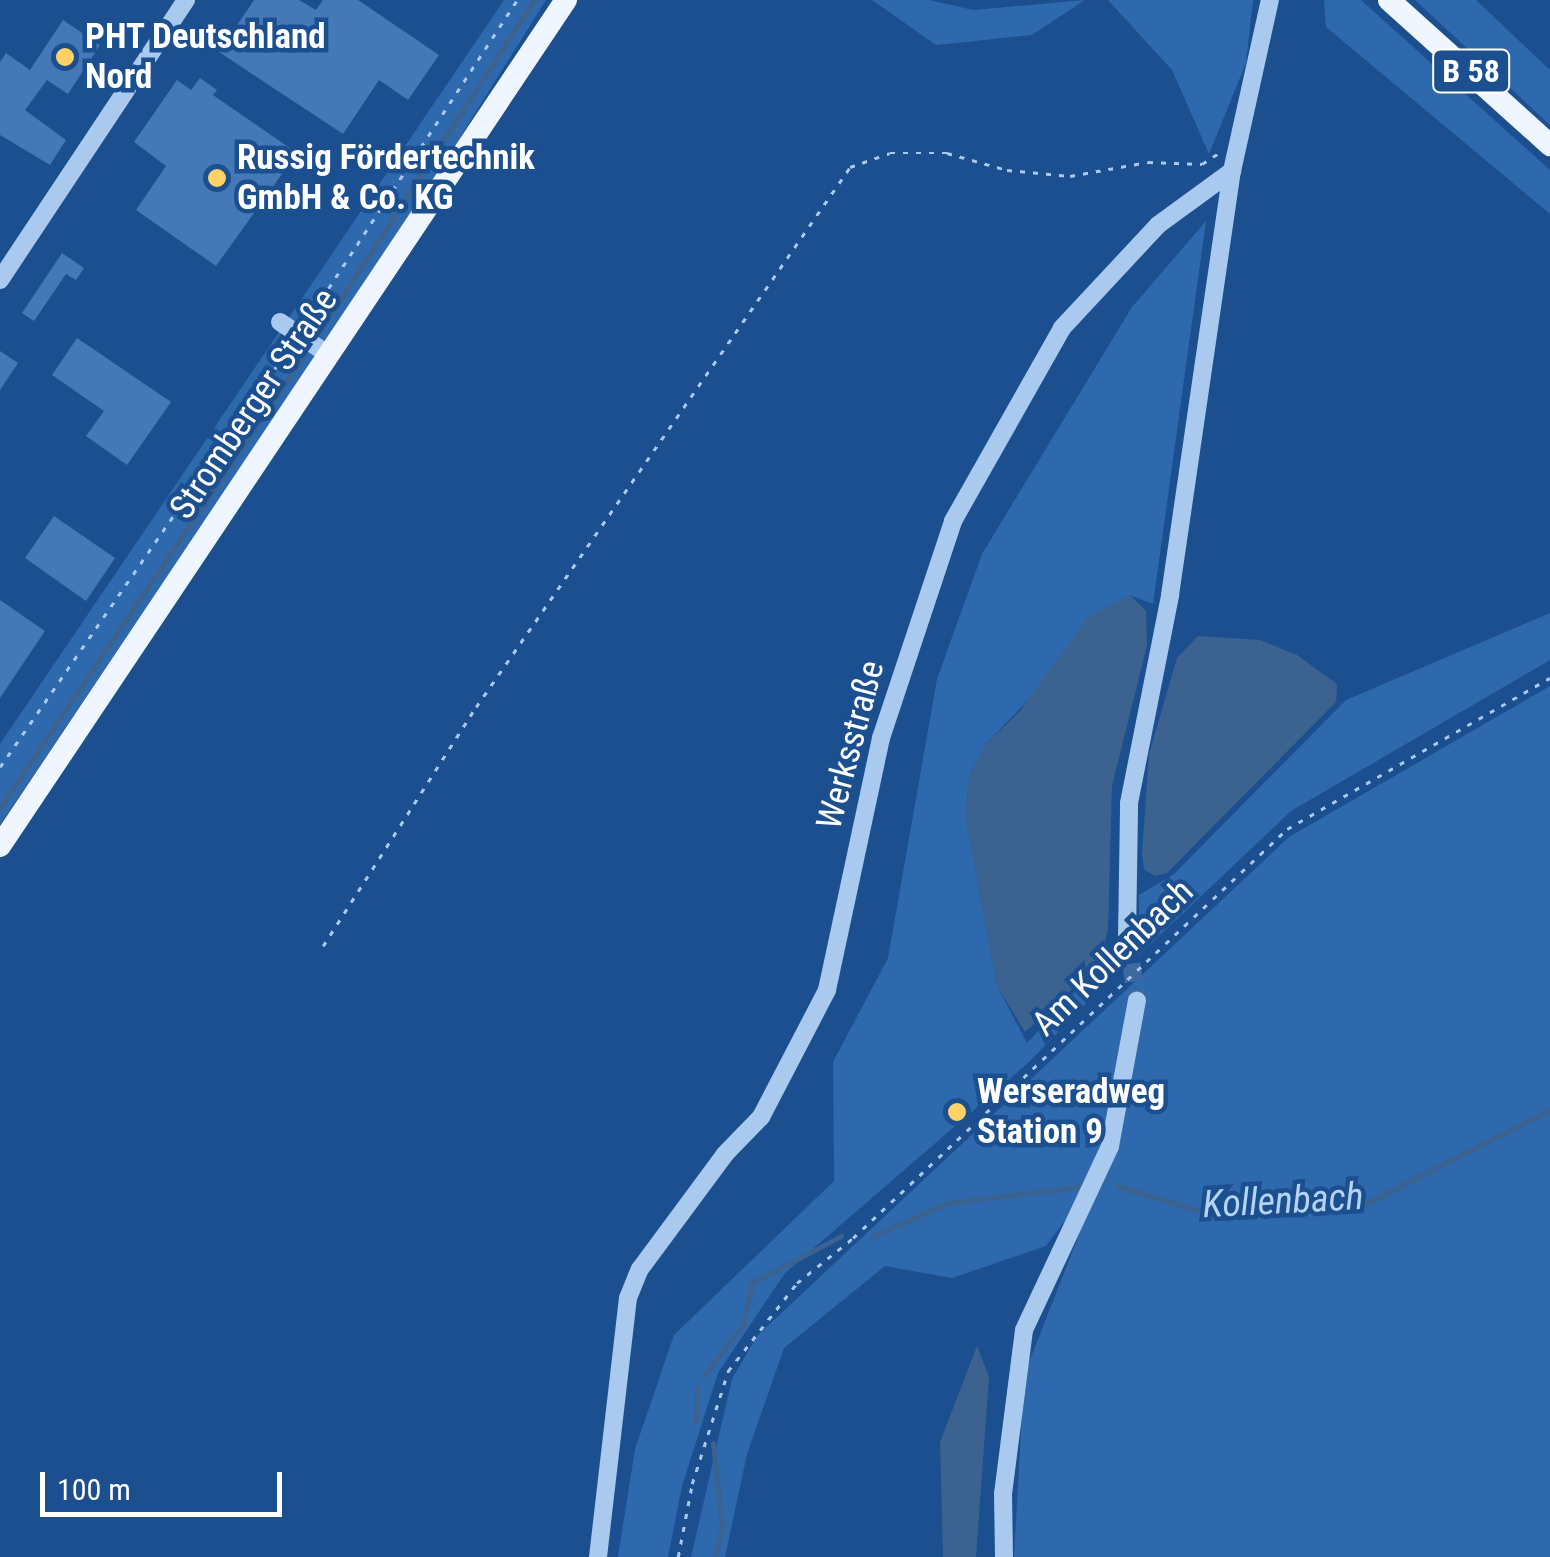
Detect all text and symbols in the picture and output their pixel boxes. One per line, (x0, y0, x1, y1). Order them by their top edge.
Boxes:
place label: PHT Deutschland Nord (85, 16, 326, 98)
road number: B 58 (1431, 44, 1511, 98)
marker: PHT Deutschland Nord (54, 46, 76, 68)
place label: Russig Fördertechnik GmbH & Co. KG (237, 137, 535, 219)
marker: Russig Fördertechnik GmbH & Co. KG (206, 167, 228, 189)
street label: Stromberger Straße (161, 281, 347, 527)
street label: Werksstraße (808, 656, 894, 834)
street label: Am Kollenbach (1024, 871, 1202, 1045)
place label: Werseradweg Station 9 (977, 1071, 1165, 1153)
marker: Werseradweg Station 9 (946, 1101, 968, 1123)
water label: Kollenbach (1202, 1174, 1364, 1228)
scale bar (45, 1452, 288, 1514)
text: 100 m (57, 1472, 131, 1507)

